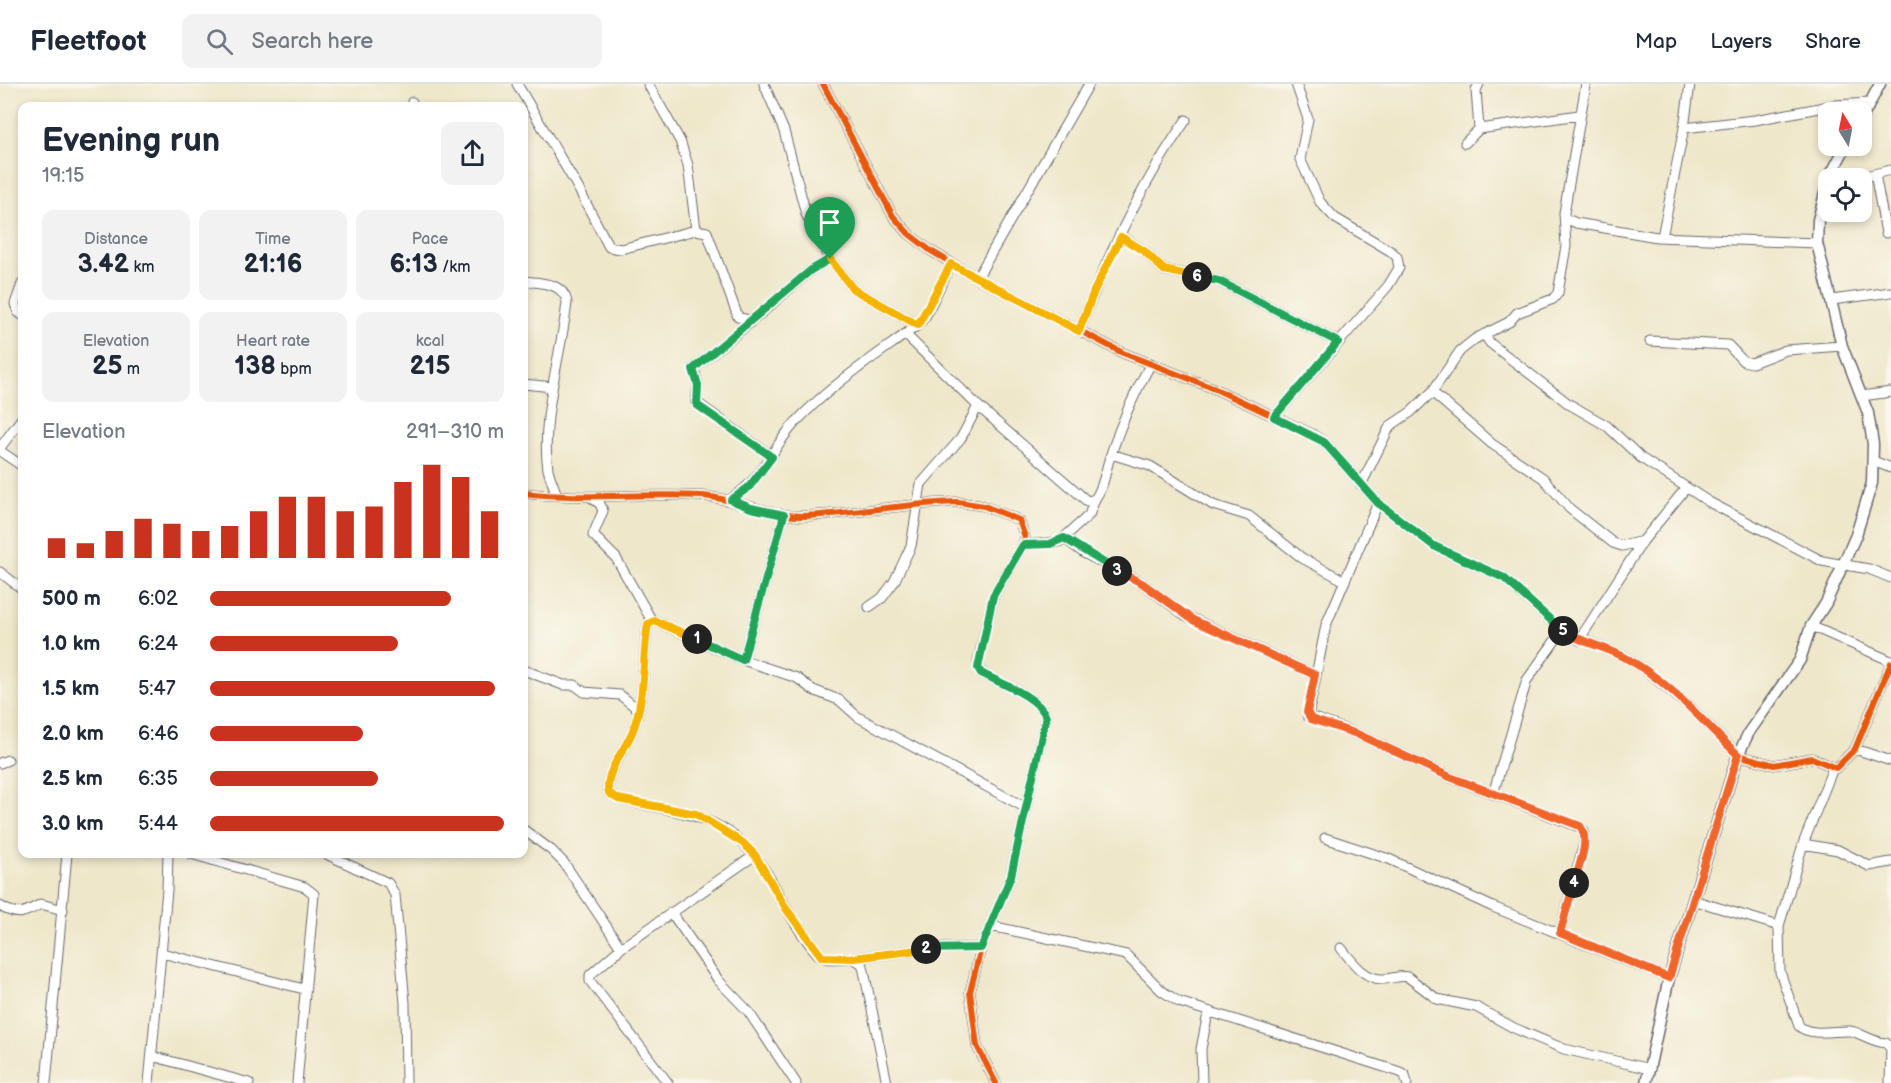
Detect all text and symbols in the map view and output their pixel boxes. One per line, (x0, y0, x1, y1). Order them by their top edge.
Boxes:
search box (182, 14, 602, 68)
text: Fleetfoot (30, 25, 146, 58)
icon: search (203, 25, 236, 58)
text: Search here (251, 28, 373, 55)
text: Map (1635, 29, 1677, 54)
text: Layers (1710, 29, 1772, 54)
text: Share (1805, 29, 1861, 54)
north arrow (1818, 102, 1872, 156)
map controls (1818, 102, 1872, 222)
text: Evening run (42, 121, 220, 161)
button: share (441, 122, 504, 185)
text: 19:15 (42, 164, 85, 188)
button: locate (1818, 168, 1872, 222)
pin (804, 197, 855, 259)
icon: arrive (813, 206, 846, 239)
text: Distance (84, 230, 148, 249)
text: Time (255, 230, 291, 249)
text: Pace (412, 230, 448, 249)
text: 3.42 (77, 249, 129, 280)
text: 21:16 (244, 249, 302, 280)
text: 6:13 (390, 249, 438, 280)
text: km (129, 258, 155, 277)
text: /km (438, 258, 470, 277)
pin: 6 (1182, 262, 1212, 292)
text: 6 (1192, 267, 1202, 286)
text: Elevation (83, 332, 149, 351)
text: Heart rate (236, 332, 310, 351)
text: kcal (416, 332, 444, 351)
text: 25 (92, 351, 123, 382)
text: 138 (234, 351, 276, 382)
text: 215 (410, 351, 450, 382)
text: m (123, 360, 140, 379)
text: bpm (276, 360, 312, 379)
text: Elevation (42, 420, 125, 444)
text: 291–310 m (406, 420, 504, 444)
pin: 3 (1102, 556, 1132, 586)
text: 3 (1112, 561, 1122, 580)
text: 500 m (42, 587, 101, 611)
text: 6:02 (138, 587, 178, 611)
pin: 5 (1548, 616, 1578, 646)
text: 5 (1558, 621, 1568, 640)
pin: 1 (682, 624, 712, 654)
text: 1 (694, 629, 700, 648)
text: 1.0 km (42, 632, 100, 656)
text: 6:24 (138, 632, 178, 656)
text: 1.5 km (42, 677, 99, 701)
text: 5:47 (138, 677, 176, 701)
text: 2.0 km (42, 722, 104, 746)
text: 6:46 (138, 722, 179, 746)
text: 2.5 km (42, 767, 103, 791)
text: 6:35 (138, 767, 178, 791)
text: 3.0 km (42, 812, 103, 836)
text: 5:44 (138, 812, 178, 836)
pin: 4 (1559, 868, 1589, 898)
text: 4 (1569, 873, 1579, 892)
pin: 2 (911, 934, 941, 964)
text: 2 (921, 939, 931, 958)

